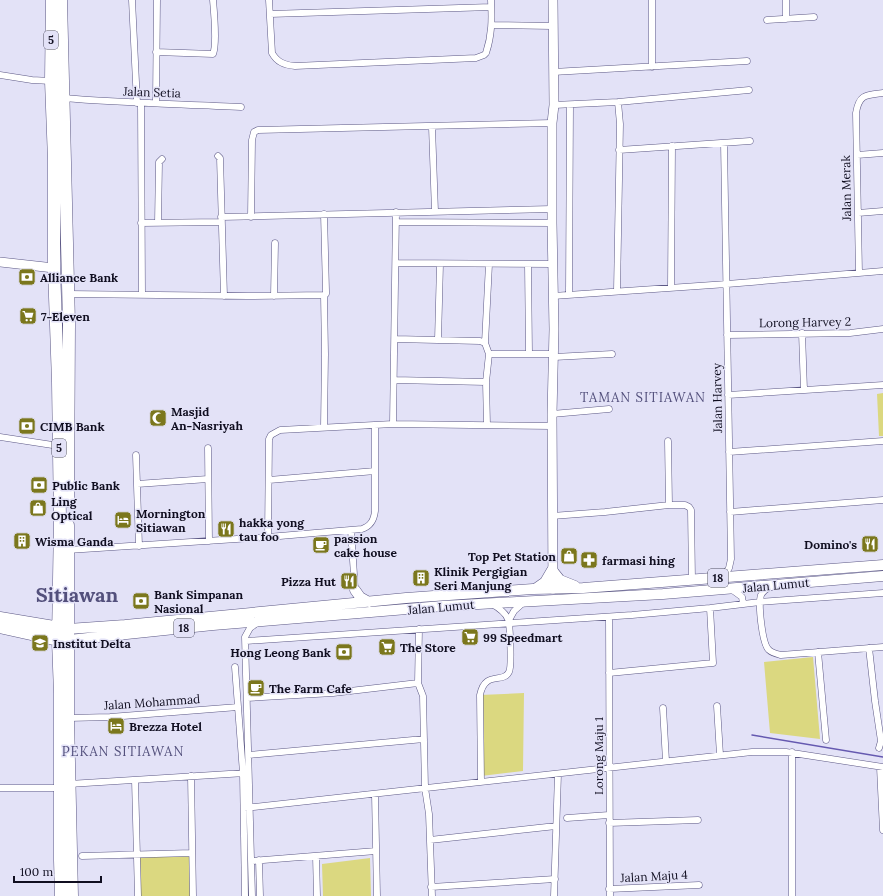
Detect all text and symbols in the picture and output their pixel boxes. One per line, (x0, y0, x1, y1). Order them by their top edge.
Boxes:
road number: 5 (44, 31, 58, 49)
street label: Jalan Setia (122, 83, 181, 101)
street label: Jalan Merak (838, 155, 854, 222)
bank icon: Alliance Bank (17, 267, 37, 287)
place label: Alliance Bank (40, 270, 118, 285)
supermarket icon: 7-Eleven (18, 306, 38, 326)
place label: 7-Eleven (41, 309, 90, 324)
street label: Lorong Harvey 2 (759, 314, 851, 330)
street label: Jalan Harvey (709, 362, 725, 434)
district label: TAMAN SITIAWAN (580, 389, 706, 406)
place label: Masjid An-Nasriyah (171, 404, 243, 433)
mosque icon: Masjid An-Nasriyah (148, 408, 168, 428)
bank icon: CIMB Bank (17, 416, 37, 436)
place label: CIMB Bank (40, 419, 105, 434)
road number: 5 (52, 439, 66, 457)
bank icon: Public Bank (29, 475, 49, 495)
place label: Public Bank (52, 478, 120, 493)
place label: Ling Optical (51, 494, 93, 523)
shop icon: Ling Optical (28, 498, 48, 518)
place label: Mornington Sitiawan (136, 506, 206, 535)
hotel icon: Mornington Sitiawan (113, 510, 133, 530)
place label: hakka yong tau foo (239, 515, 305, 544)
restaurant icon: hakka yong tau foo (216, 519, 236, 539)
building icon: Wisma Ganda (12, 531, 32, 551)
place label: passion cake house (334, 531, 397, 560)
place label: Wisma Ganda (35, 534, 114, 549)
restaurant icon: Domino's (860, 534, 880, 554)
cafe icon: passion cake house (311, 535, 331, 555)
place label: Domino's (804, 537, 857, 552)
shop icon: Top Pet Station (559, 546, 579, 566)
place label: Top Pet Station (468, 549, 556, 564)
pharmacy icon: farmasi hing (579, 550, 599, 570)
place label: farmasi hing (602, 553, 676, 568)
place label: Klinik Pergigian Seri Manjung (434, 564, 528, 593)
building icon: Klinik Pergigian Seri Manjung (411, 568, 431, 588)
road number: 18 (708, 569, 728, 587)
restaurant icon: Pizza Hut (339, 571, 359, 591)
place label: Pizza Hut (281, 574, 337, 589)
street label: Jalan Lumut (741, 575, 810, 595)
district label: Sitiawan (36, 582, 119, 607)
place label: Bank Simpanan Nasional (154, 587, 244, 616)
bank icon: Bank Simpanan Nasional (131, 591, 151, 611)
street label: Jalan Lumut (406, 597, 475, 617)
road number: 18 (174, 619, 194, 637)
supermarket icon: 99 Speedmart (460, 627, 480, 647)
place label: 99 Speedmart (483, 630, 563, 645)
school or university icon: Institut Delta (30, 633, 50, 653)
place label: Institut Delta (53, 636, 131, 651)
supermarket icon: The Store (377, 637, 397, 657)
place label: The Store (400, 640, 456, 655)
bank icon: Hong Leong Bank (334, 642, 354, 662)
place label: Hong Leong Bank (230, 645, 331, 660)
cafe icon: The Farm Cafe (246, 678, 266, 698)
place label: The Farm Cafe (269, 681, 352, 696)
street label: Jalan Mohammad (102, 691, 201, 713)
hotel icon: Brezza Hotel (106, 716, 126, 736)
street label: Lorong Maju 1 (591, 717, 606, 795)
place label: Brezza Hotel (129, 719, 202, 734)
district label: PEKAN SITIAWAN (62, 743, 184, 760)
scale bar (14, 858, 101, 884)
text: 100 m (20, 864, 53, 879)
street label: Jalan Maju 4 (619, 867, 689, 885)

